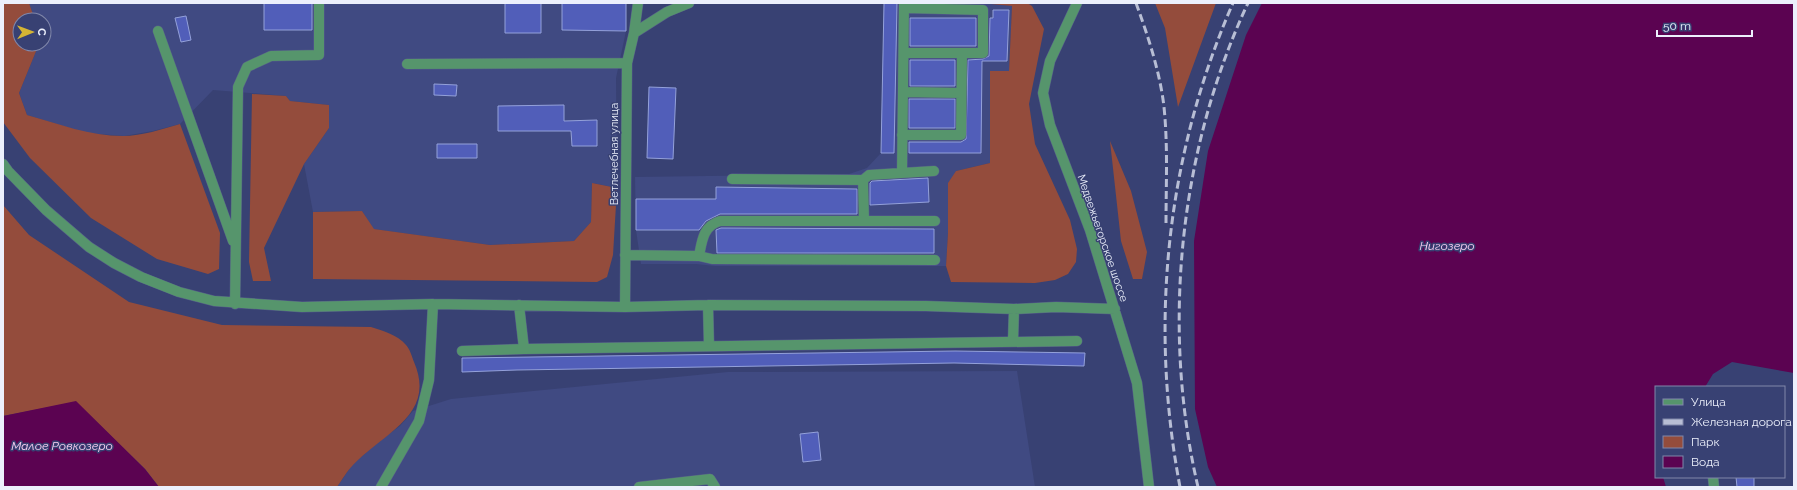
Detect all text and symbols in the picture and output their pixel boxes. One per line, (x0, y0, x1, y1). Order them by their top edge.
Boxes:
north arrow (12, 12, 52, 52)
scale bar (1657, 12, 1752, 38)
text: 50 m (1663, 19, 1691, 33)
text: С (35, 28, 48, 36)
street label: Ветлечебная улица (608, 103, 621, 205)
street label: Медвежьегорское шоссе (1075, 173, 1131, 304)
water label: Нигозеро (1419, 239, 1475, 253)
legend (1655, 386, 1785, 478)
text: Улица (1691, 395, 1726, 409)
text: Железная дорога (1691, 415, 1792, 429)
text: Парк (1691, 435, 1720, 449)
water label: Малое Ровкозеро (11, 439, 113, 453)
text: Вода (1691, 455, 1720, 469)

